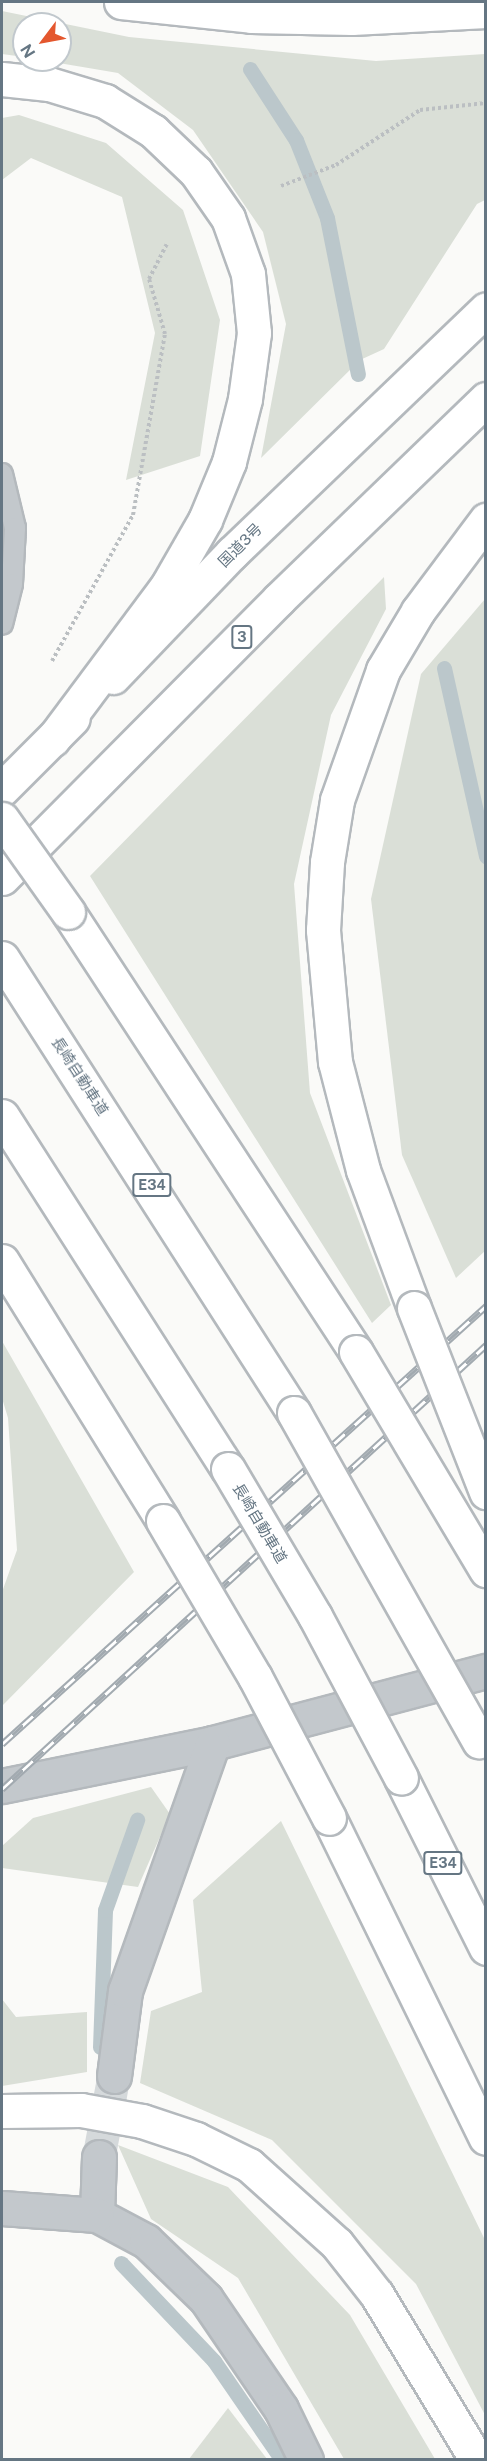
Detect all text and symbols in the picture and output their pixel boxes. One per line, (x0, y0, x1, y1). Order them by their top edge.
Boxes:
north arrow (12, 12, 72, 72)
text: N (17, 40, 39, 61)
street label: 国道3号 (214, 519, 266, 571)
road number: 3 (230, 626, 254, 648)
street label: 長崎自動車道 (48, 1033, 112, 1119)
road number: E34 (131, 1174, 173, 1196)
street label: 長崎自動車道 (229, 1480, 291, 1566)
road number: E34 (422, 1852, 464, 1874)

